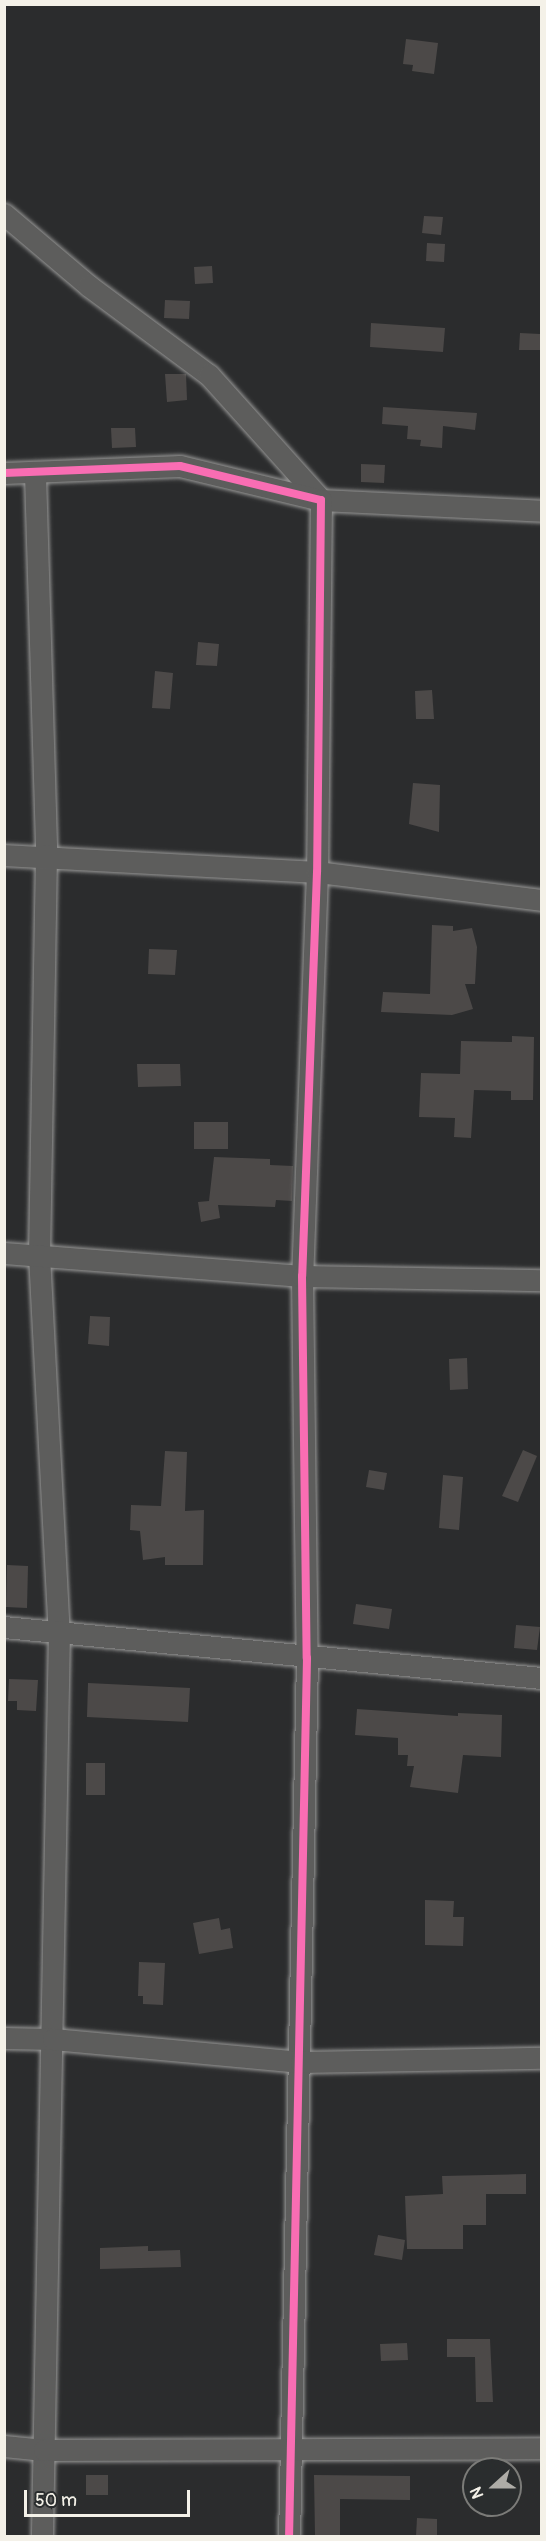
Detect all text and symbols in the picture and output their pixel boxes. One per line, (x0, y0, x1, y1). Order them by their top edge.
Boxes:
north arrow (462, 2457, 522, 2517)
scale bar (27, 2478, 194, 2516)
text: N (466, 2484, 488, 2501)
text: 50 m (35, 2489, 77, 2512)

